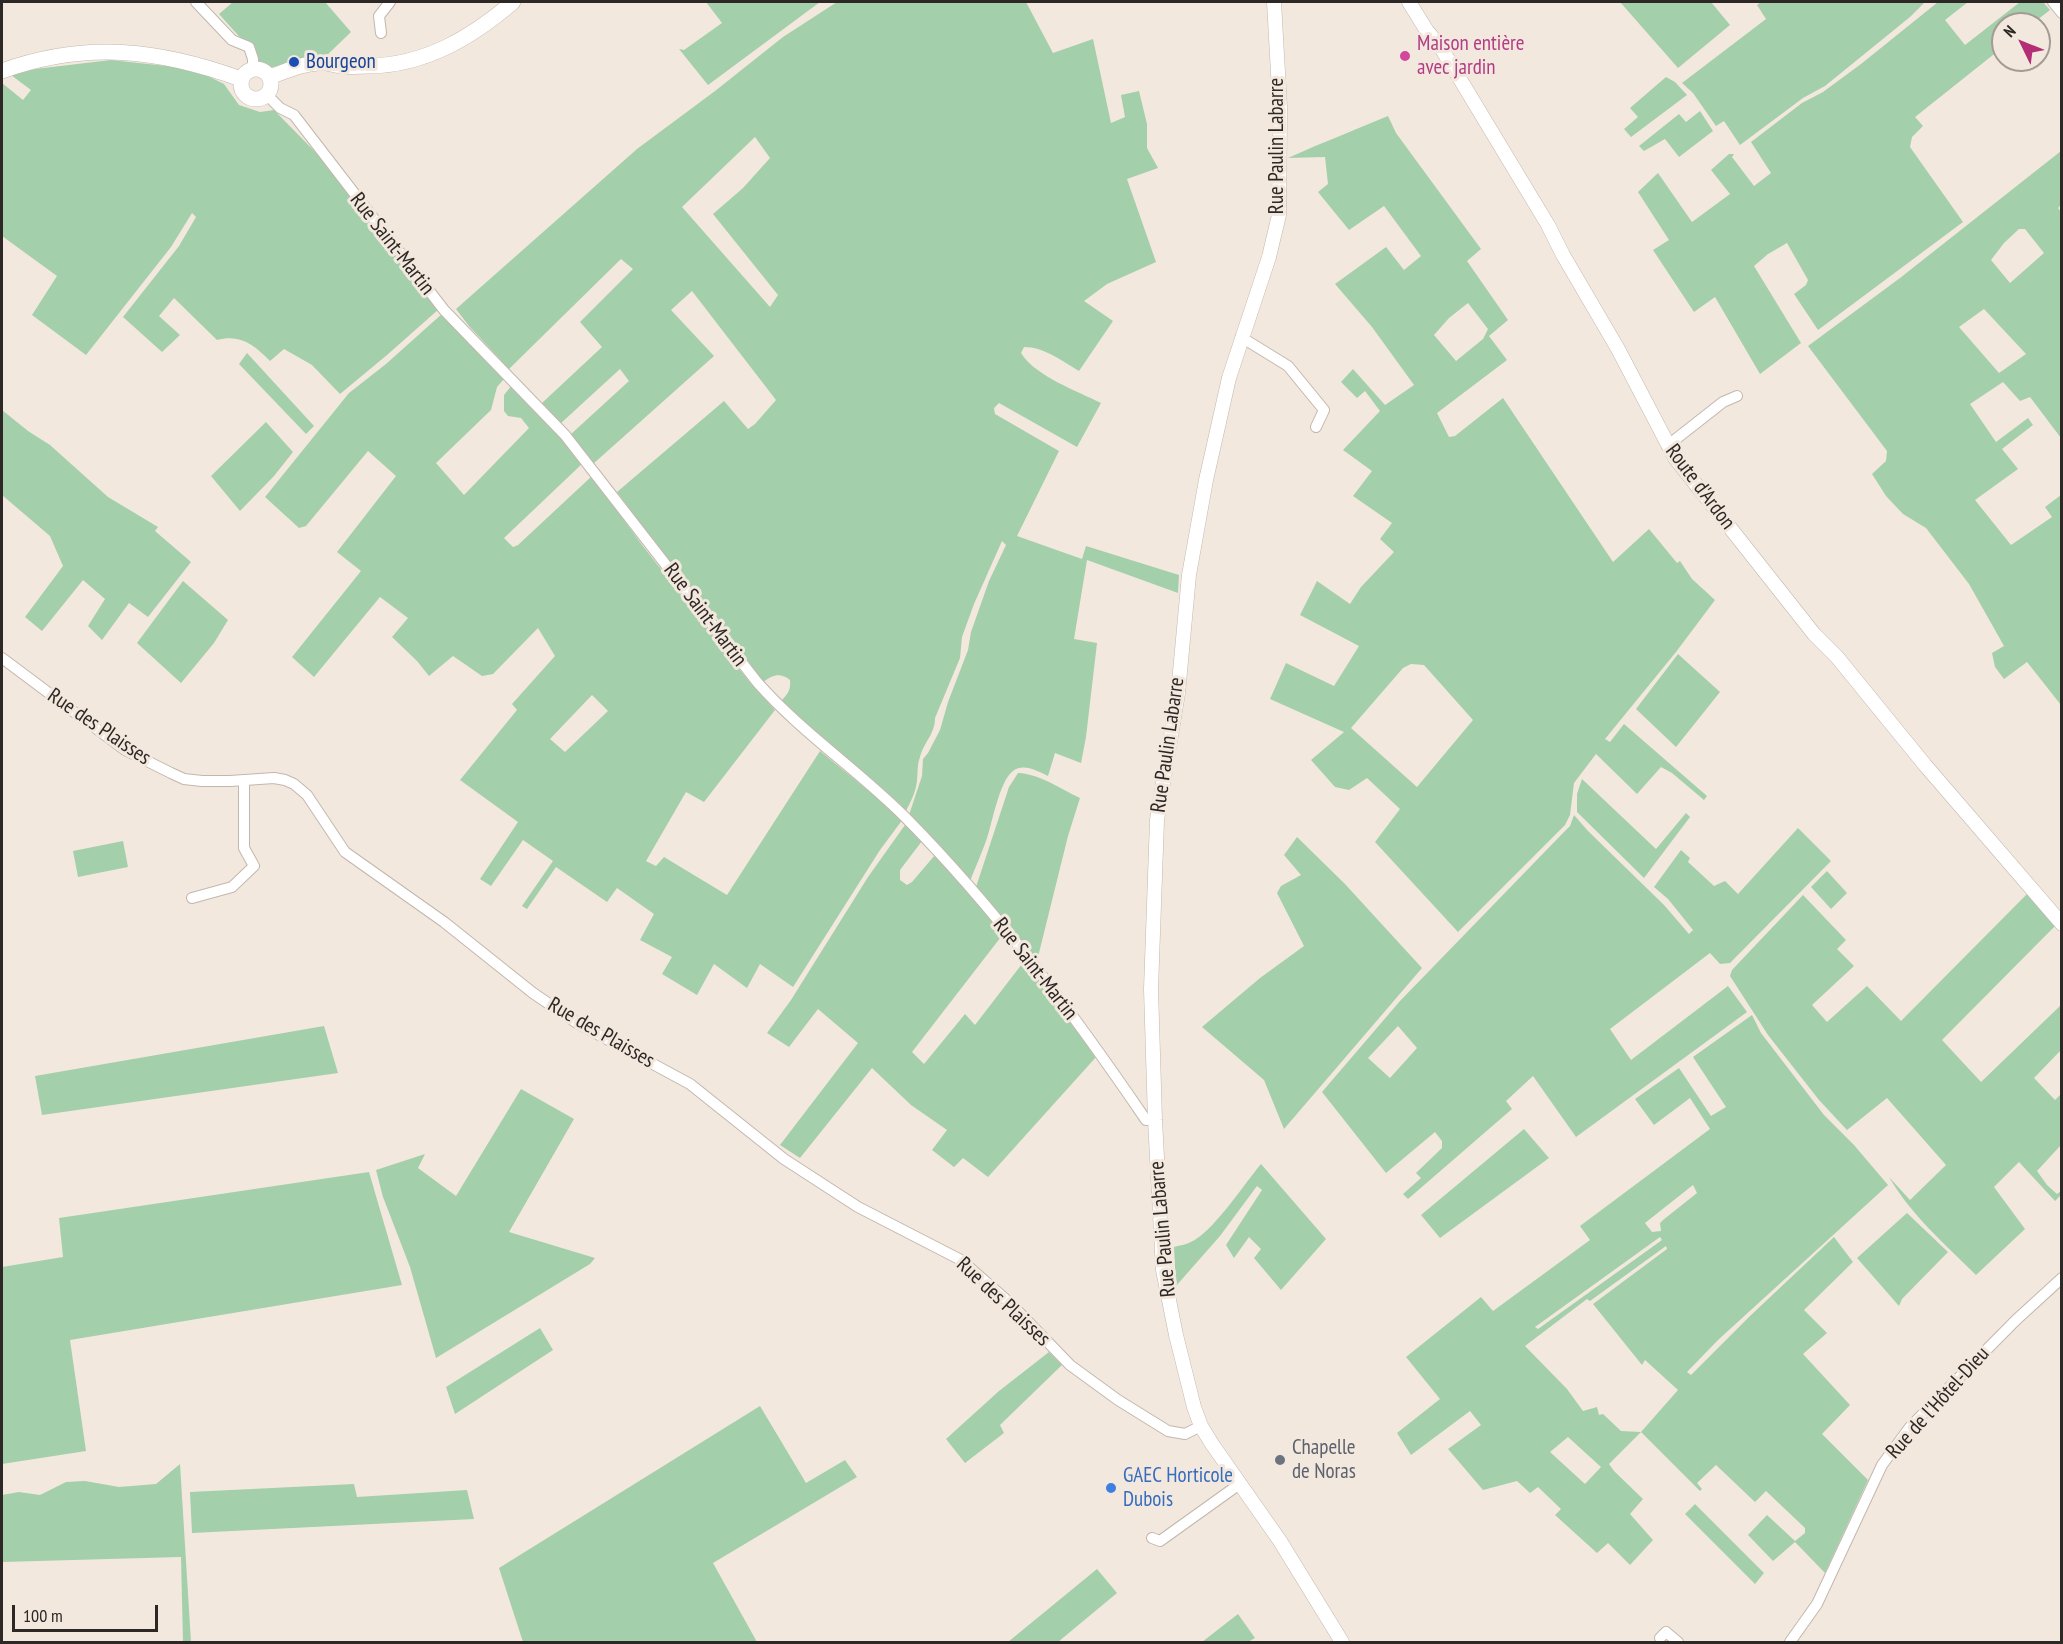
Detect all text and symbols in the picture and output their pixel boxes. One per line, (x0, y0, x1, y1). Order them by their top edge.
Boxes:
north arrow (1991, 12, 2051, 72)
text: N (1999, 21, 2020, 41)
place label: Maison entière avec jardin (1417, 31, 1524, 81)
place label: Bourgeon (306, 49, 376, 75)
marker: Maison entière avec jardin (1398, 49, 1412, 63)
marker: Bourgeon (287, 55, 301, 69)
street label: Rue Paulin Labarre (1264, 78, 1290, 214)
street label: Rue Saint-Martin (344, 188, 440, 300)
street label: Route d'Ardon (1660, 439, 1740, 535)
street label: Rue Saint-Martin (658, 559, 752, 671)
street label: Rue Paulin Labarre (1146, 676, 1190, 814)
street label: Rue des Plaisses (43, 683, 155, 771)
street label: Rue Saint-Martin (987, 913, 1083, 1025)
street label: Rue des Plaisses (543, 992, 659, 1074)
street label: Rue Paulin Labarre (1145, 1160, 1181, 1298)
street label: Rue des Plaisses (951, 1252, 1055, 1352)
street label: Rue de l'Hôtel-Dieu (1881, 1342, 1995, 1464)
place label: Chapelle de Noras (1292, 1435, 1356, 1485)
marker: Chapelle de Noras (1273, 1453, 1287, 1467)
place label: GAEC Horticole Dubois (1123, 1463, 1233, 1513)
marker: GAEC Horticole Dubois (1104, 1481, 1118, 1495)
scale bar (15, 1593, 160, 1631)
text: 100 m (23, 1604, 63, 1627)

